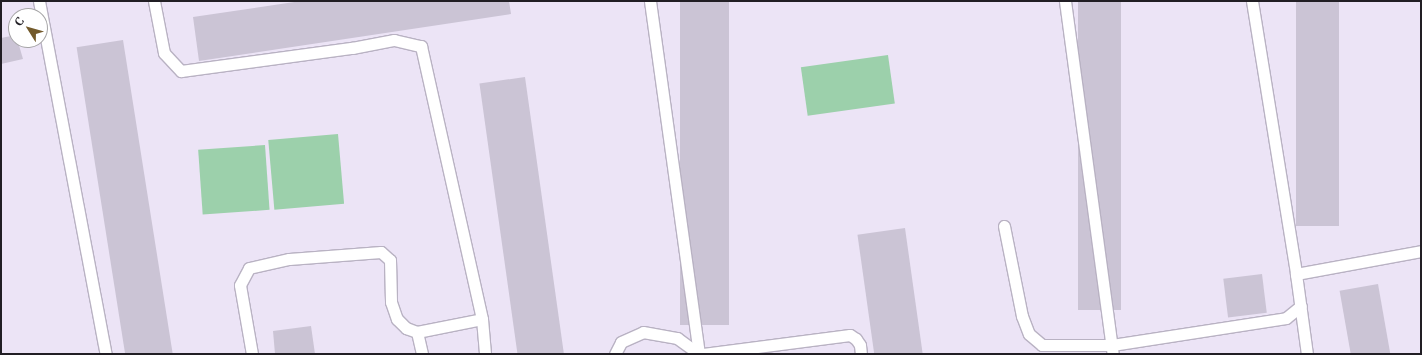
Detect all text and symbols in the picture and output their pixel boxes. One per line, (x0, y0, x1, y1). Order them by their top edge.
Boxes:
north arrow (8, 8, 48, 48)
text: С (11, 14, 27, 29)

